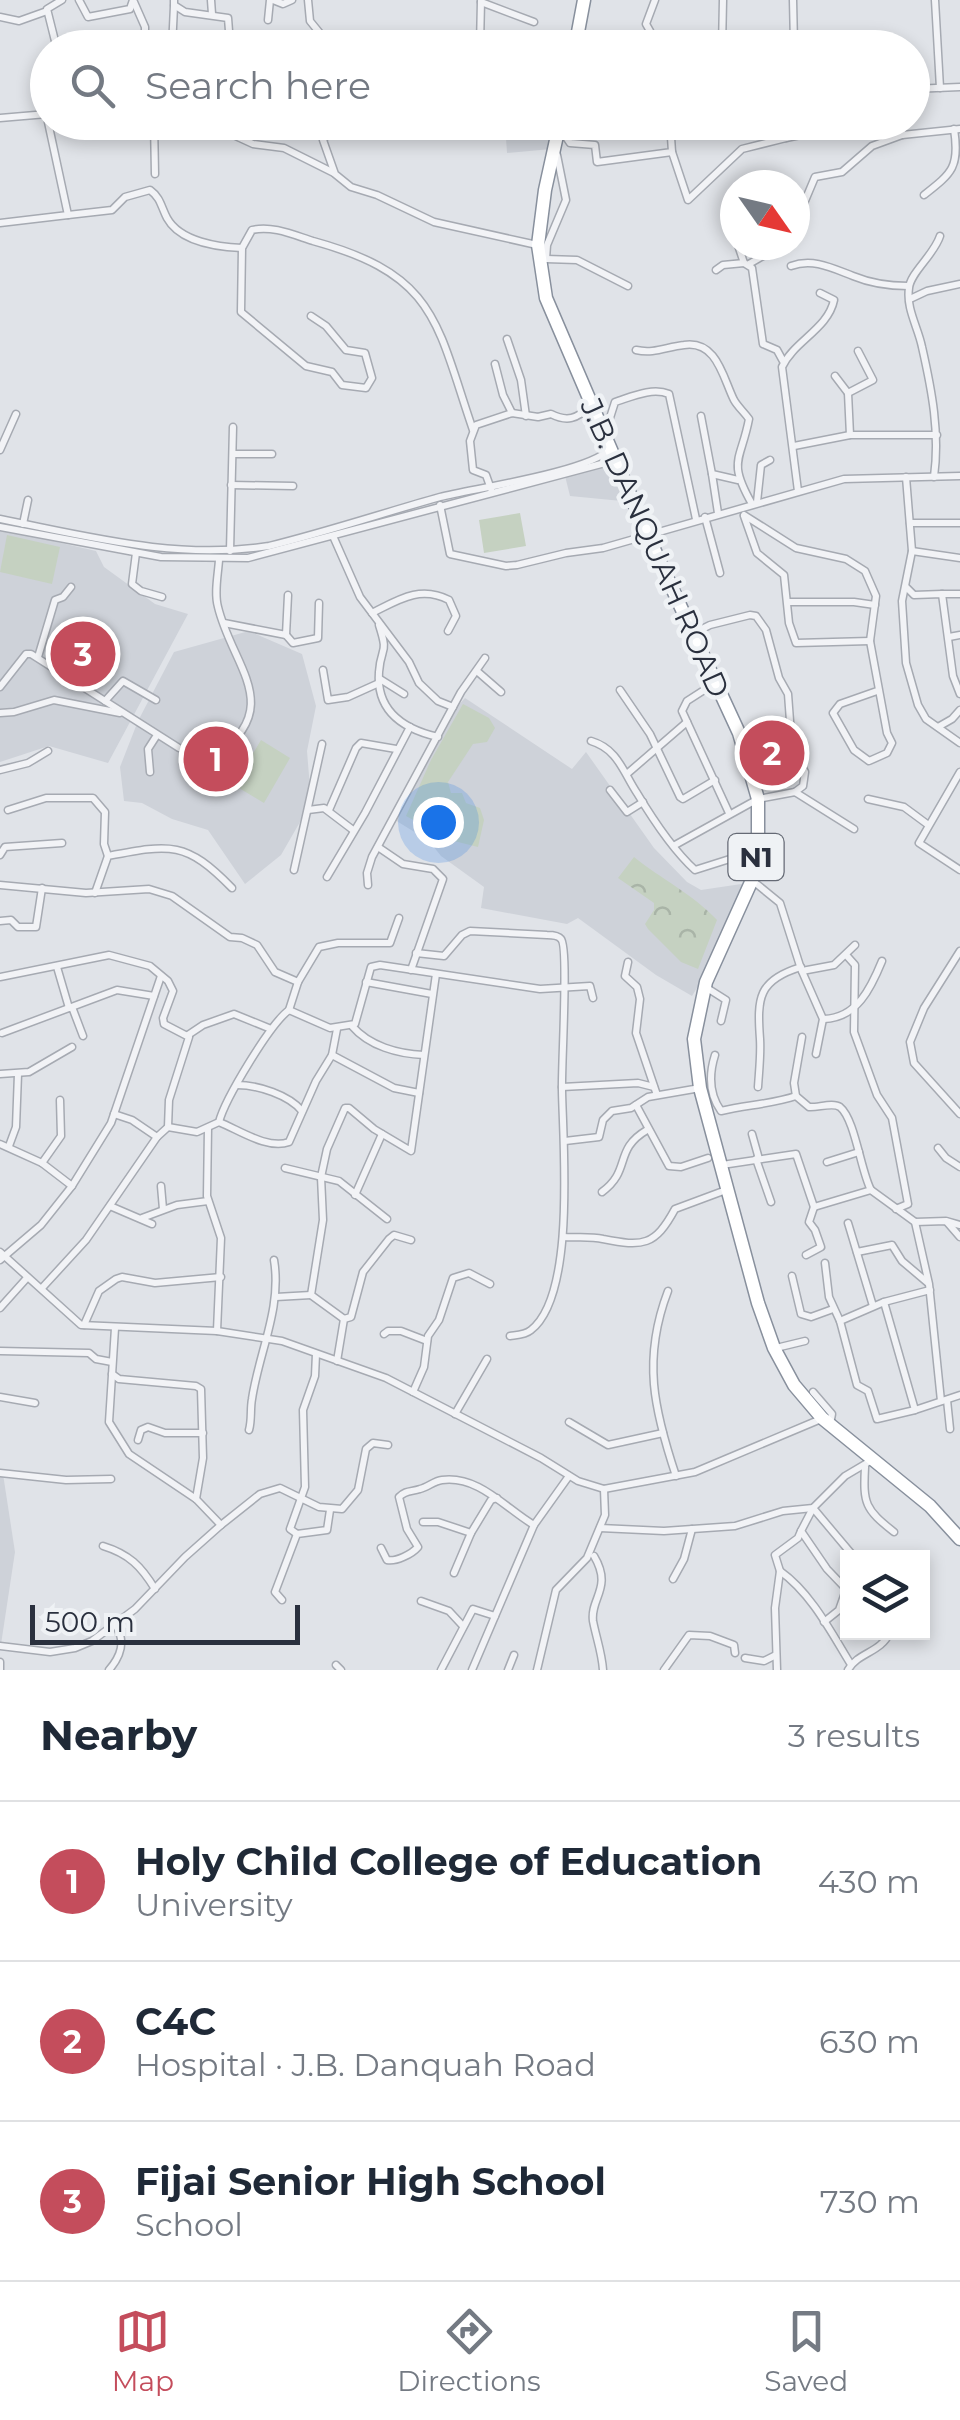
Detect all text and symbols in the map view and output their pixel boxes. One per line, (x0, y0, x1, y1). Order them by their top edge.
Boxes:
search box (30, 30, 930, 140)
icon: search (65, 58, 120, 113)
text: Search here (145, 62, 371, 109)
north arrow (720, 170, 810, 260)
street label: J.B. DANQUAH ROAD (572, 392, 738, 703)
pin: 3 (51, 616, 116, 692)
pin: 2 (740, 716, 804, 790)
pin: 1 (184, 722, 248, 796)
your location (413, 797, 464, 848)
road number: N1 (728, 834, 784, 880)
map controls (840, 1550, 930, 1640)
button: layers (840, 1550, 930, 1640)
scale bar (30, 1600, 300, 1644)
text: 500 m (45, 1605, 135, 1639)
text: Nearby (40, 1709, 197, 1761)
text: 3 results (788, 1716, 920, 1755)
text: Holy Child College of Education (135, 1838, 762, 1885)
text: 1 (66, 1862, 79, 1901)
text: 430 m (818, 1862, 920, 1901)
text: University (135, 1885, 293, 1924)
text: C4C (135, 1998, 216, 2045)
text: 2 (63, 2022, 82, 2061)
text: 630 m (819, 2022, 920, 2061)
text: Hospital · J.B. Danquah Road (135, 2045, 596, 2084)
text: Fijai Senior High School (135, 2158, 606, 2205)
text: 3 (63, 2182, 82, 2221)
text: 730 m (820, 2182, 920, 2221)
text: School (135, 2205, 243, 2244)
tab: Map (112, 2304, 174, 2398)
tab: Directions (397, 2304, 541, 2398)
tab: Saved (764, 2304, 848, 2398)

